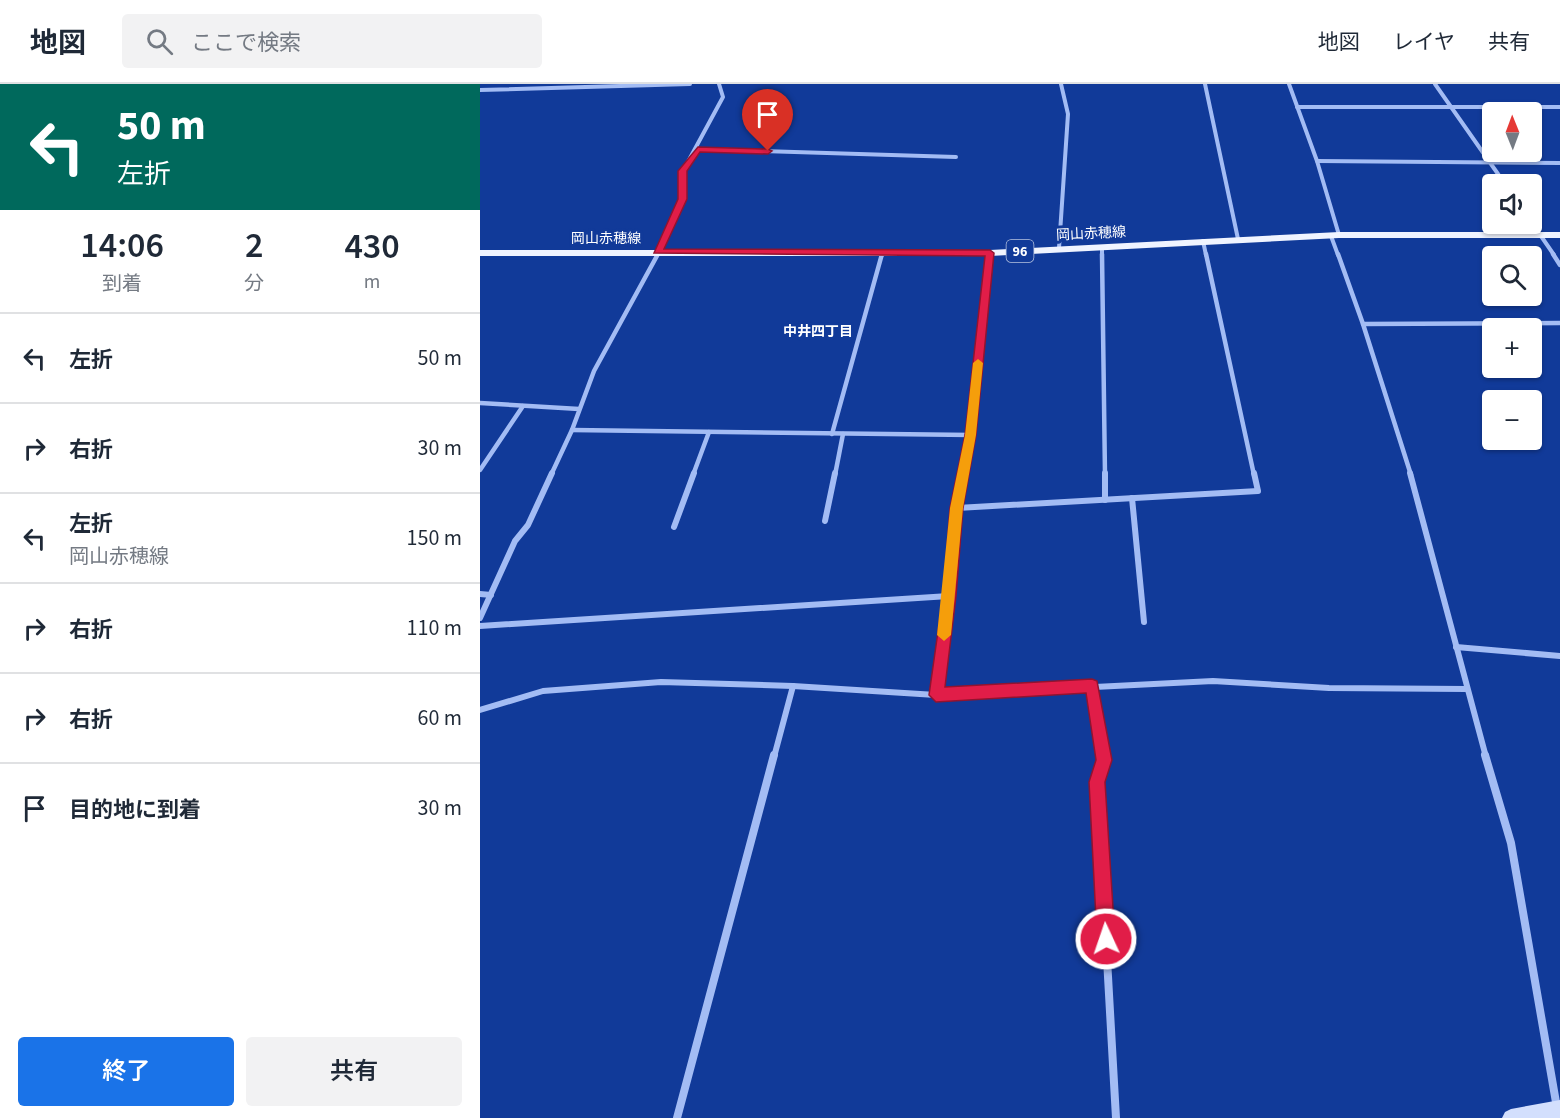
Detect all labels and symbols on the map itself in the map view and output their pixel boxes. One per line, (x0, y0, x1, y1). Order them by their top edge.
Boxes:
pin (742, 89, 793, 151)
north arrow (1482, 102, 1542, 162)
street label: 岡山赤穂線 (1056, 222, 1127, 246)
street label: 岡山赤穂線 (571, 229, 641, 249)
road number: 96 (1006, 240, 1034, 262)
district label: 中井四丁目 (783, 322, 853, 342)
position arrow (1074, 907, 1138, 971)

